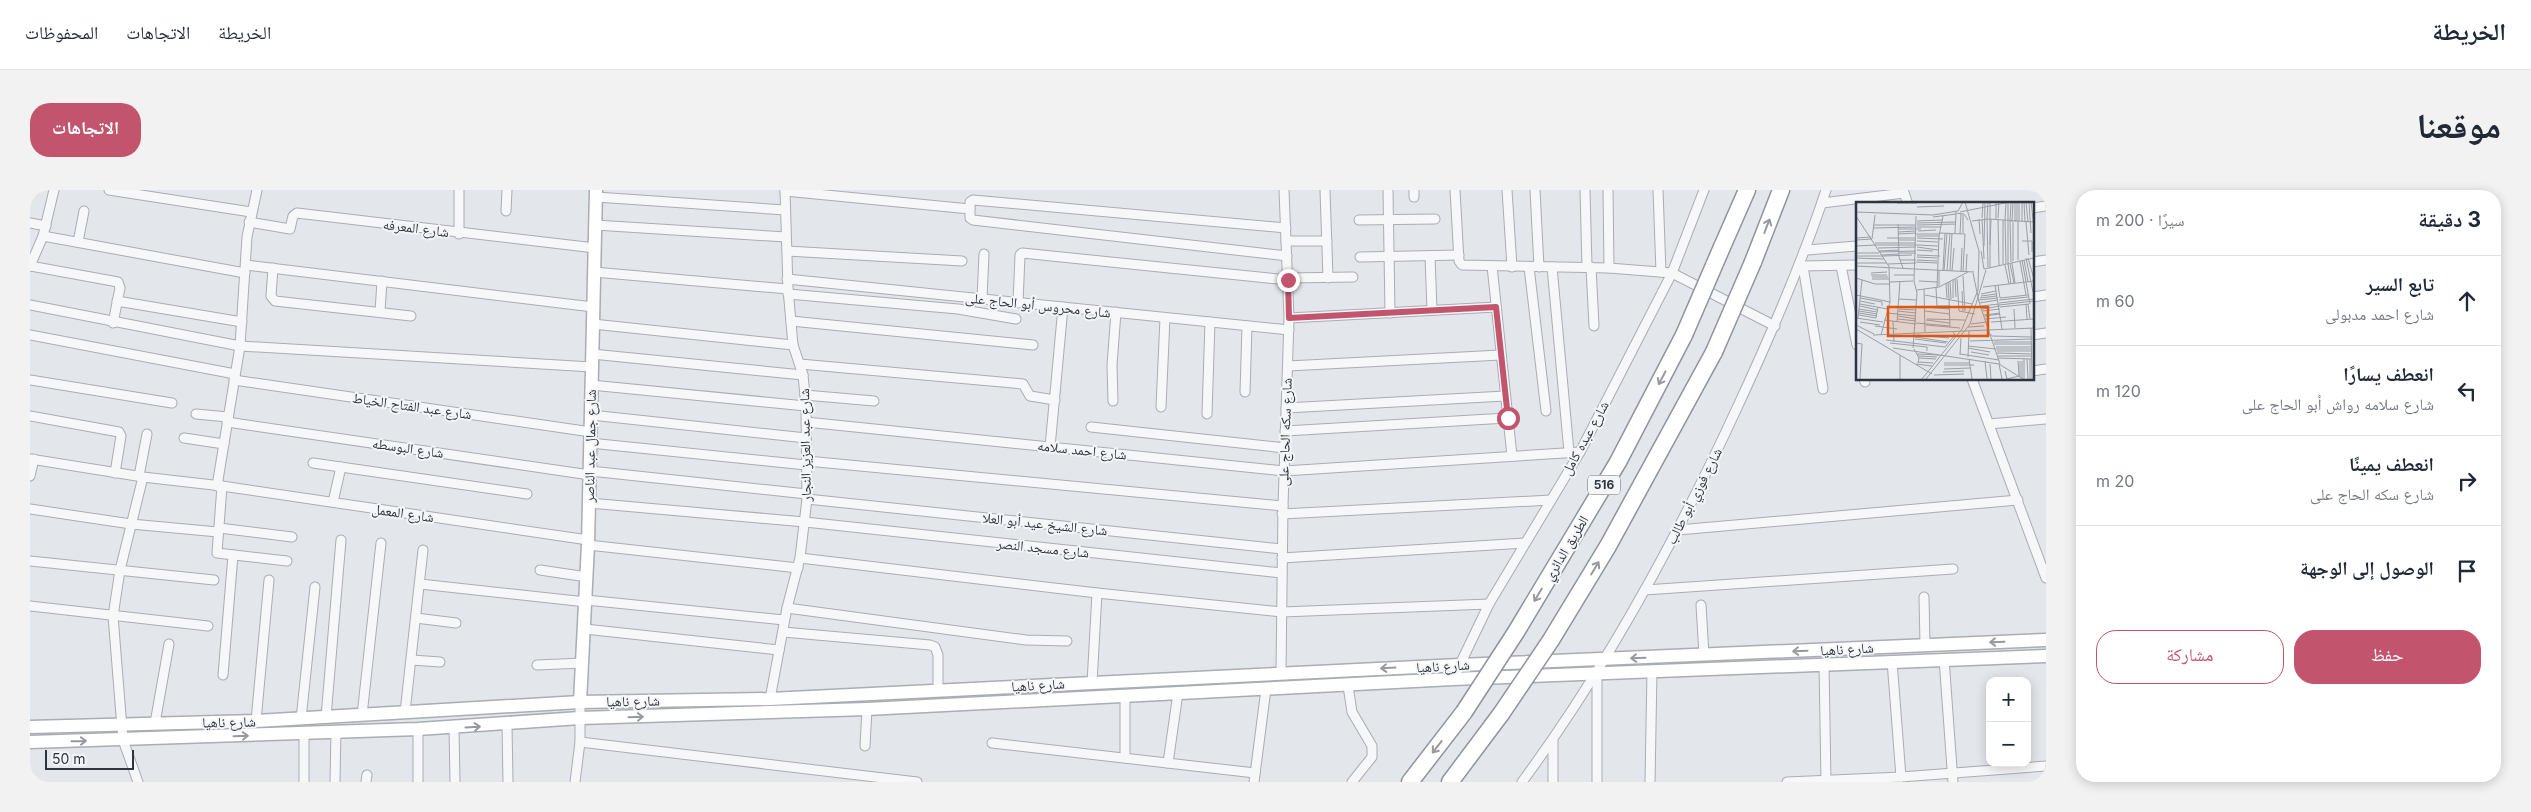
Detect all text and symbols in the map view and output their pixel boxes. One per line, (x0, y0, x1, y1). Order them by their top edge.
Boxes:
text: الخريطة (2432, 17, 2506, 46)
text: المحفوظات (25, 22, 98, 43)
text: الاتجاهات (126, 22, 190, 43)
text: الخريطة (218, 22, 271, 43)
button: الاتجاهات (30, 103, 141, 157)
text: موقعنا (2416, 104, 2501, 146)
inset map (1856, 202, 2034, 380)
text: 3 دقيقة (2418, 207, 2481, 232)
text: سيرًا · 200 m (2096, 210, 2185, 230)
street label: شارع المعرفه (382, 215, 450, 242)
one-way arrow (1763, 219, 1772, 234)
route end (1277, 269, 1300, 292)
text: تابع السير (2366, 273, 2434, 296)
icon: ahead (2453, 287, 2481, 315)
street label: شارع محروس أبو الحاج على (964, 288, 1112, 323)
text: 60 m (2096, 291, 2135, 311)
text: شارع احمد مدبولى (2325, 304, 2434, 324)
text: انعطف يسارًا (2343, 363, 2434, 386)
one-way arrow (1657, 370, 1666, 385)
street label: شارع سكه الحاج على (1274, 377, 1297, 487)
icon: left (2453, 377, 2481, 405)
text: 120 m (2096, 381, 2141, 401)
street label: شارع عبد العزيز النجار (795, 388, 816, 503)
street label: شارع عبد الفتاح الخياط (351, 389, 473, 424)
street label: شارع جمال عبد الناصر (580, 389, 601, 504)
text: شارع سلامه رواش أبو الحاج على (2242, 394, 2434, 414)
street label: شارع عبده كامل (1557, 398, 1614, 479)
route start (1497, 407, 1520, 430)
street label: شارع البوسطه (371, 434, 445, 463)
street label: شارع احمد سلامه (1036, 436, 1127, 465)
street label: شارع فوزي أبو طالب (1662, 445, 1728, 548)
text: انعطف يمينًا (2349, 453, 2434, 476)
icon: right (2453, 467, 2481, 495)
text: 20 m (2096, 471, 2134, 491)
road number: 516 (1588, 476, 1620, 494)
text: شارع سكه الحاج على (2310, 484, 2434, 504)
street label: شارع المعمل (371, 500, 435, 527)
street label: شارع الشيخ عيد أبو العلا (982, 508, 1108, 541)
street label: الطريق الدائري (1540, 512, 1595, 585)
street label: شارع مسجد النصر (995, 534, 1090, 563)
text: الوصول إلى الوجهة (2300, 557, 2434, 580)
icon: arrive (2453, 557, 2481, 585)
one-way arrow (1591, 562, 1601, 576)
one-way arrow (1533, 588, 1543, 602)
button: مشاركة (2096, 630, 2284, 684)
button: حفظ (2294, 630, 2481, 684)
one-way arrow (1990, 637, 2006, 647)
street label: شارع ناهيا (1820, 639, 1874, 660)
one-way arrow (1792, 646, 1808, 656)
one-way arrow (1630, 653, 1646, 662)
street label: شارع ناهيا (1416, 656, 1470, 677)
one-way arrow (1380, 664, 1396, 673)
street label: شارع ناهيا (1011, 675, 1065, 696)
map controls (1986, 677, 2031, 767)
button: + (1986, 677, 2031, 722)
street label: شارع ناهيا (606, 692, 660, 711)
one-way arrow (627, 712, 643, 721)
street label: شارع ناهيا (202, 713, 256, 732)
one-way arrow (465, 722, 481, 731)
button: − (1986, 722, 2031, 767)
one-way arrow (233, 731, 249, 740)
one-way arrow (70, 736, 86, 746)
one-way arrow (1432, 740, 1442, 754)
scale bar (45, 747, 134, 770)
text: 50 m (52, 750, 86, 767)

